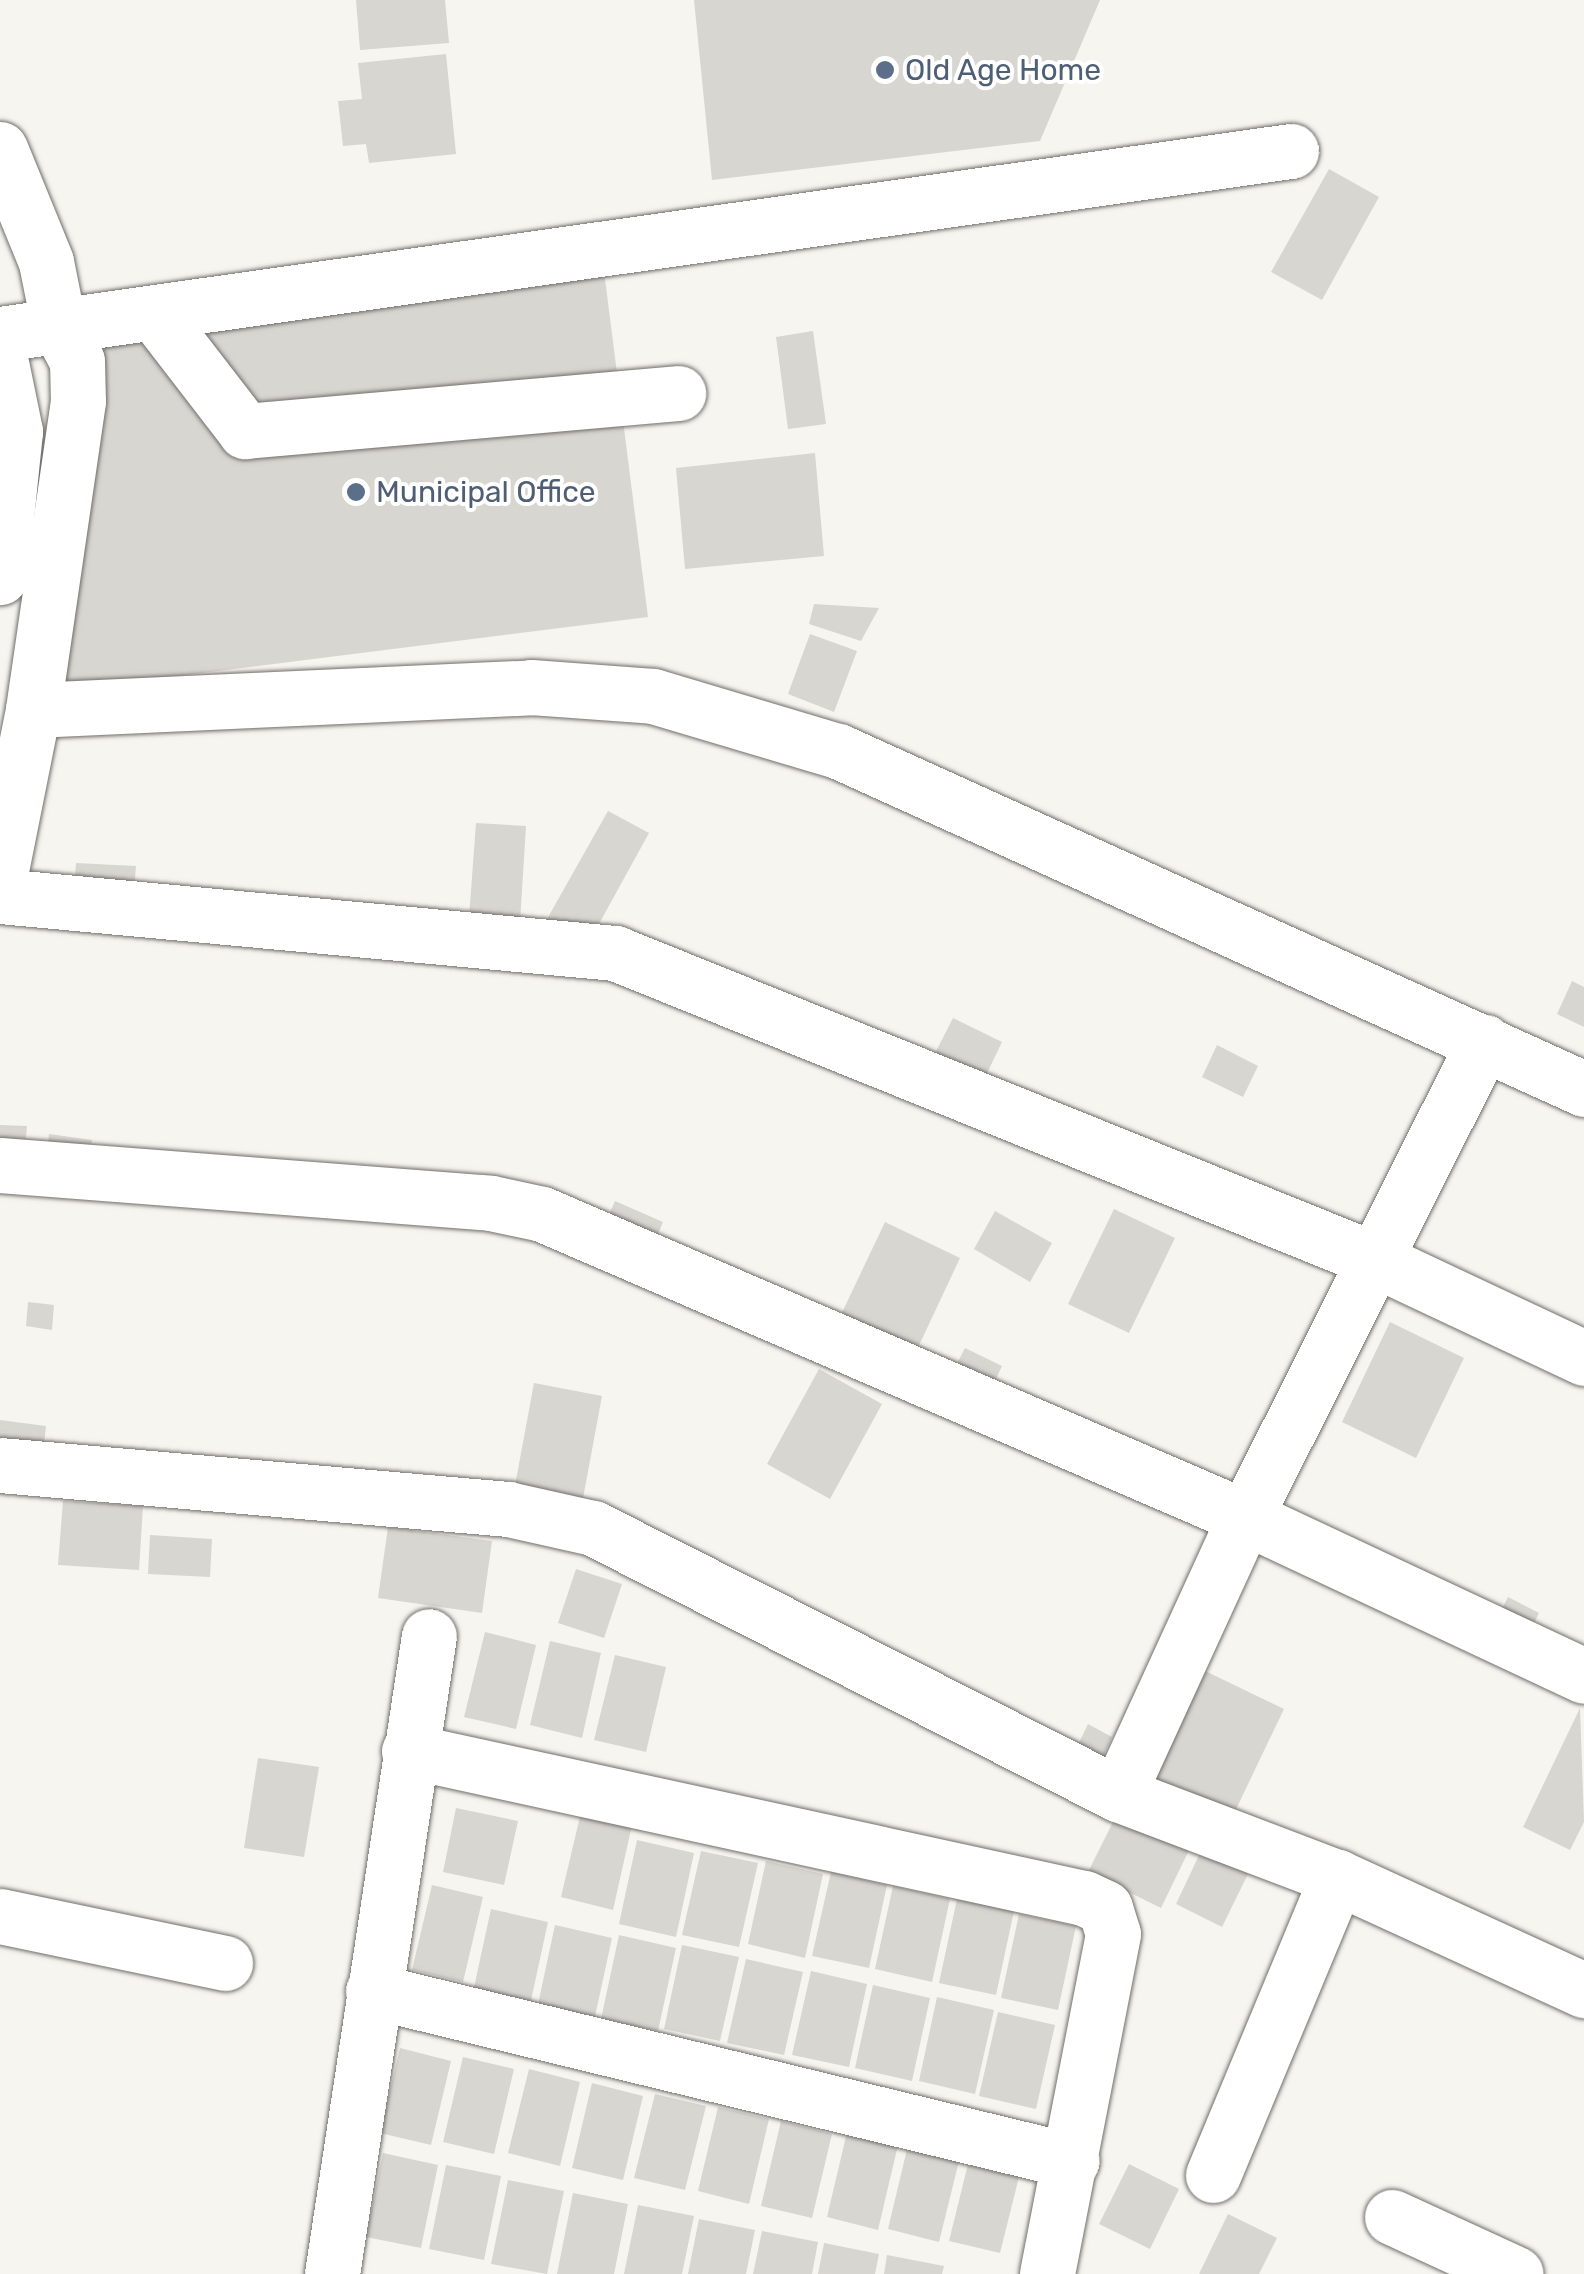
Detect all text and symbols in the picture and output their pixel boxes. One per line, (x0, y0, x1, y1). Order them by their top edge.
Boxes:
place label: Old Age Home (905, 52, 1102, 88)
marker: Old Age Home (874, 59, 896, 81)
place label: Municipal Office (376, 474, 596, 510)
marker: Municipal Office (345, 481, 367, 503)

